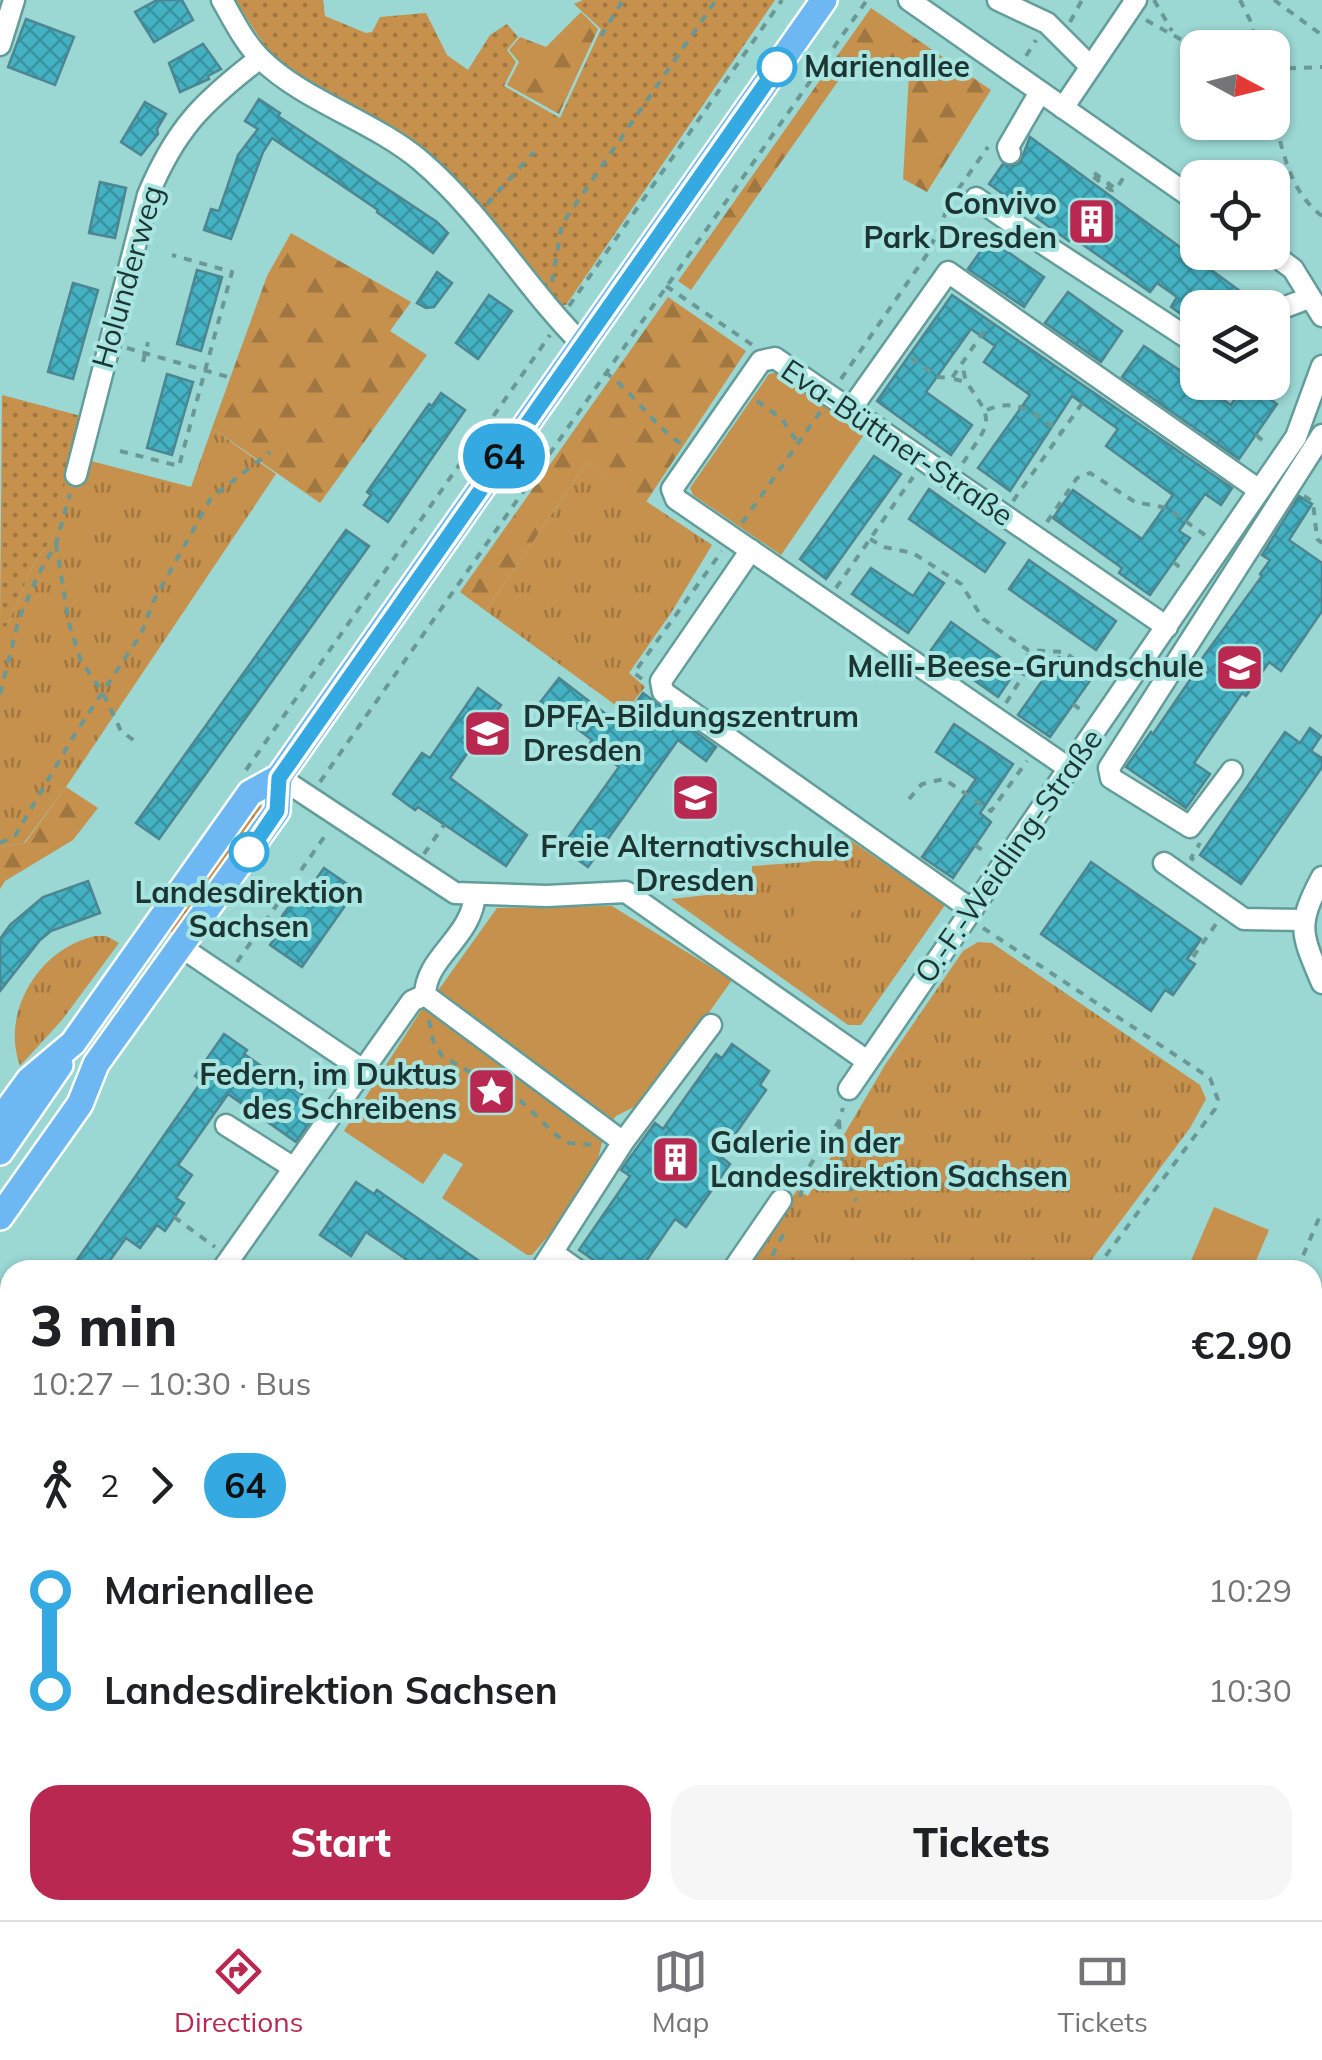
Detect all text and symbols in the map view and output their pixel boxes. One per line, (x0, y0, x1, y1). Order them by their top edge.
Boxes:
north arrow (1180, 30, 1290, 140)
map controls (1180, 30, 1290, 400)
place label: Marienallee (804, 47, 970, 85)
marker: Marienallee (758, 48, 796, 86)
button: locate (1180, 160, 1290, 270)
street label: Holunderweg (83, 181, 171, 373)
place label: Convivo Park Dresden (864, 184, 1057, 256)
building icon: Convivo Park Dresden (1066, 195, 1118, 247)
button: layers (1180, 290, 1290, 400)
street label: Eva-Büttner-Straße (774, 350, 1021, 534)
line badge: 64 (459, 424, 549, 488)
text: 64 (483, 434, 525, 478)
school or university icon: Melli-Beese-Grundschule (1213, 641, 1265, 693)
place label: Melli-Beese-Grundschule (847, 647, 1204, 685)
place label: DPFA-Bildungszentrum Dresden (523, 697, 859, 769)
school or university icon: DPFA-Bildungszentrum Dresden (462, 708, 514, 760)
street label: O.-F.-Weidling-Straße (906, 721, 1110, 990)
school or university icon: Freie Alternativschule Dresden (669, 772, 721, 824)
place label: Freie Alternativschule Dresden (540, 827, 850, 899)
marker: Landesdirektion Sachsen (230, 833, 268, 871)
place label: Landesdirektion Sachsen (134, 873, 364, 945)
place label: Federn, im Duktus des Schreibens (199, 1055, 457, 1127)
place icon: Federn, im Duktus des Schreibens (466, 1066, 518, 1118)
place label: Galerie in der Landesdirektion Sachsen (710, 1123, 1068, 1195)
building icon: Galerie in der Landesdirektion Sachsen (649, 1134, 701, 1186)
text: 3 min (30, 1291, 177, 1360)
text: €2.90 (1191, 1321, 1292, 1369)
text: 10:27 – 10:30 · Bus (30, 1363, 311, 1403)
icon: walk (30, 1458, 85, 1513)
icon: forward (134, 1458, 189, 1513)
text: 64 (224, 1463, 266, 1507)
text: 2 (100, 1465, 119, 1505)
text: Marienallee (104, 1566, 314, 1614)
text: 10:29 (1208, 1570, 1292, 1610)
text: Landesdirektion Sachsen (104, 1666, 558, 1714)
text: 10:30 (1208, 1670, 1292, 1710)
button: Start (30, 1785, 651, 1900)
button: Tickets (671, 1785, 1292, 1900)
tab: Directions (174, 1944, 304, 2039)
tab: Map (652, 1944, 709, 2039)
tab: Tickets (1057, 1944, 1148, 2039)

